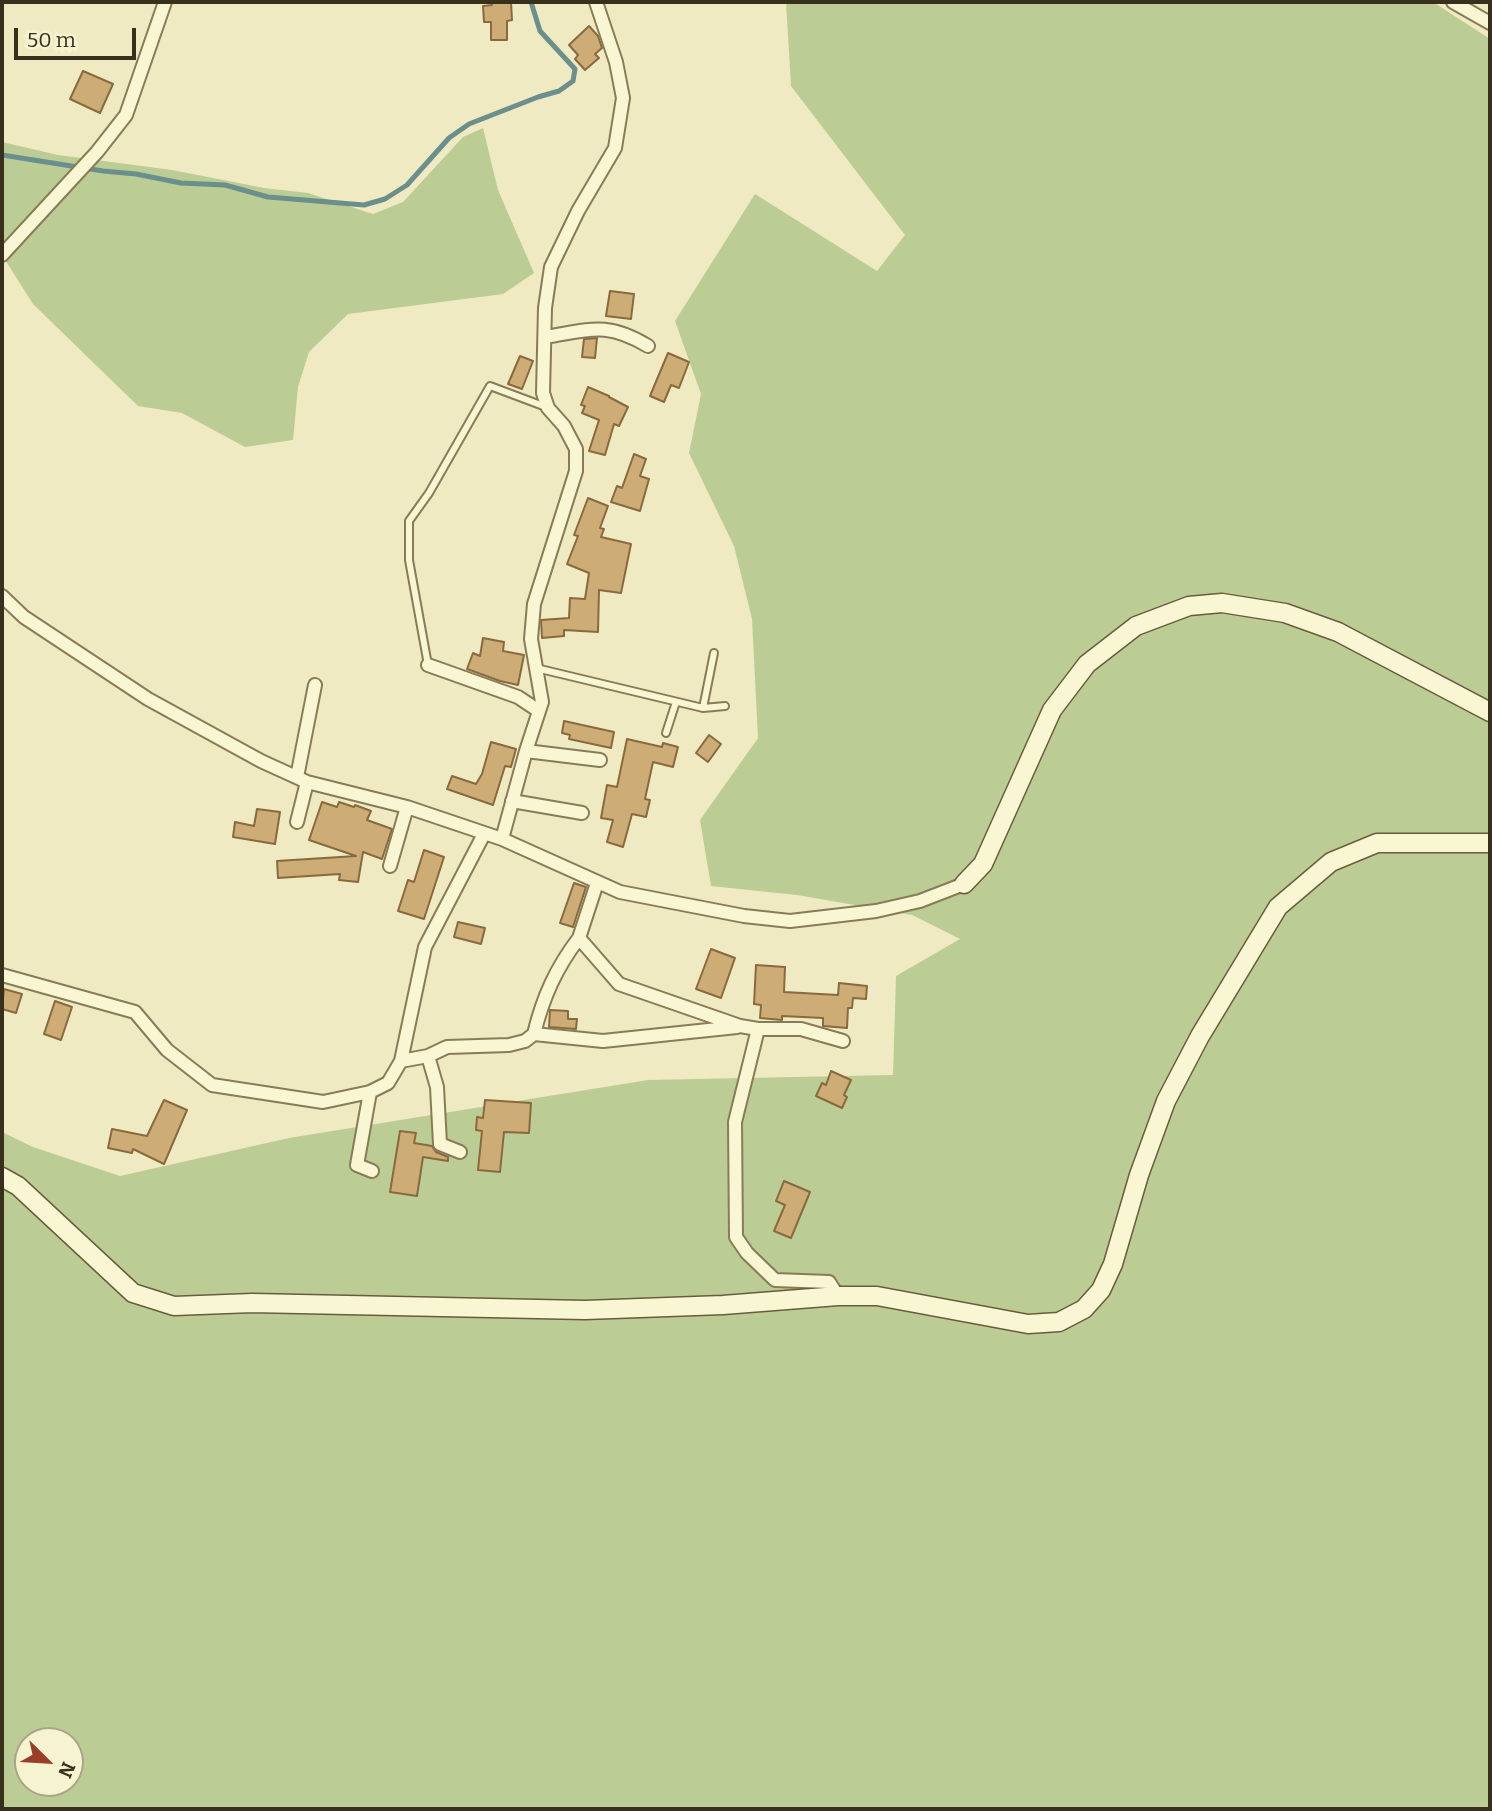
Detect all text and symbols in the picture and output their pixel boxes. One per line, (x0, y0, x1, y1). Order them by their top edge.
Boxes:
scale bar (18, 14, 140, 58)
text: 50 m (27, 27, 76, 53)
north arrow (14, 1727, 84, 1797)
text: N (53, 1759, 80, 1781)

